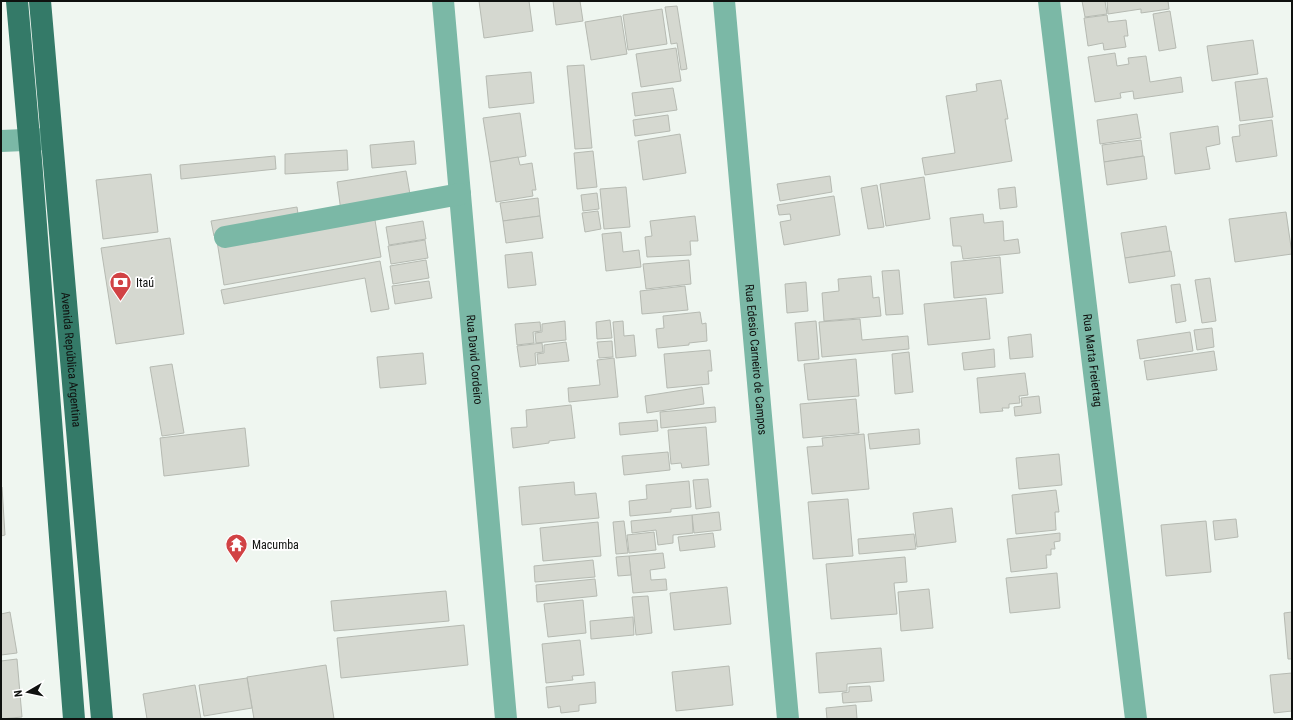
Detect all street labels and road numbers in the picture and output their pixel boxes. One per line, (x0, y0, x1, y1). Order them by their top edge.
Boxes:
street label: Rua Edesio Carneiro de Campos (742, 284, 770, 436)
street label: Avenida República Argentina (58, 292, 84, 428)
street label: Rua Marta Freiertag (1080, 313, 1105, 408)
street label: Rua David Cordeiro (464, 314, 485, 405)

